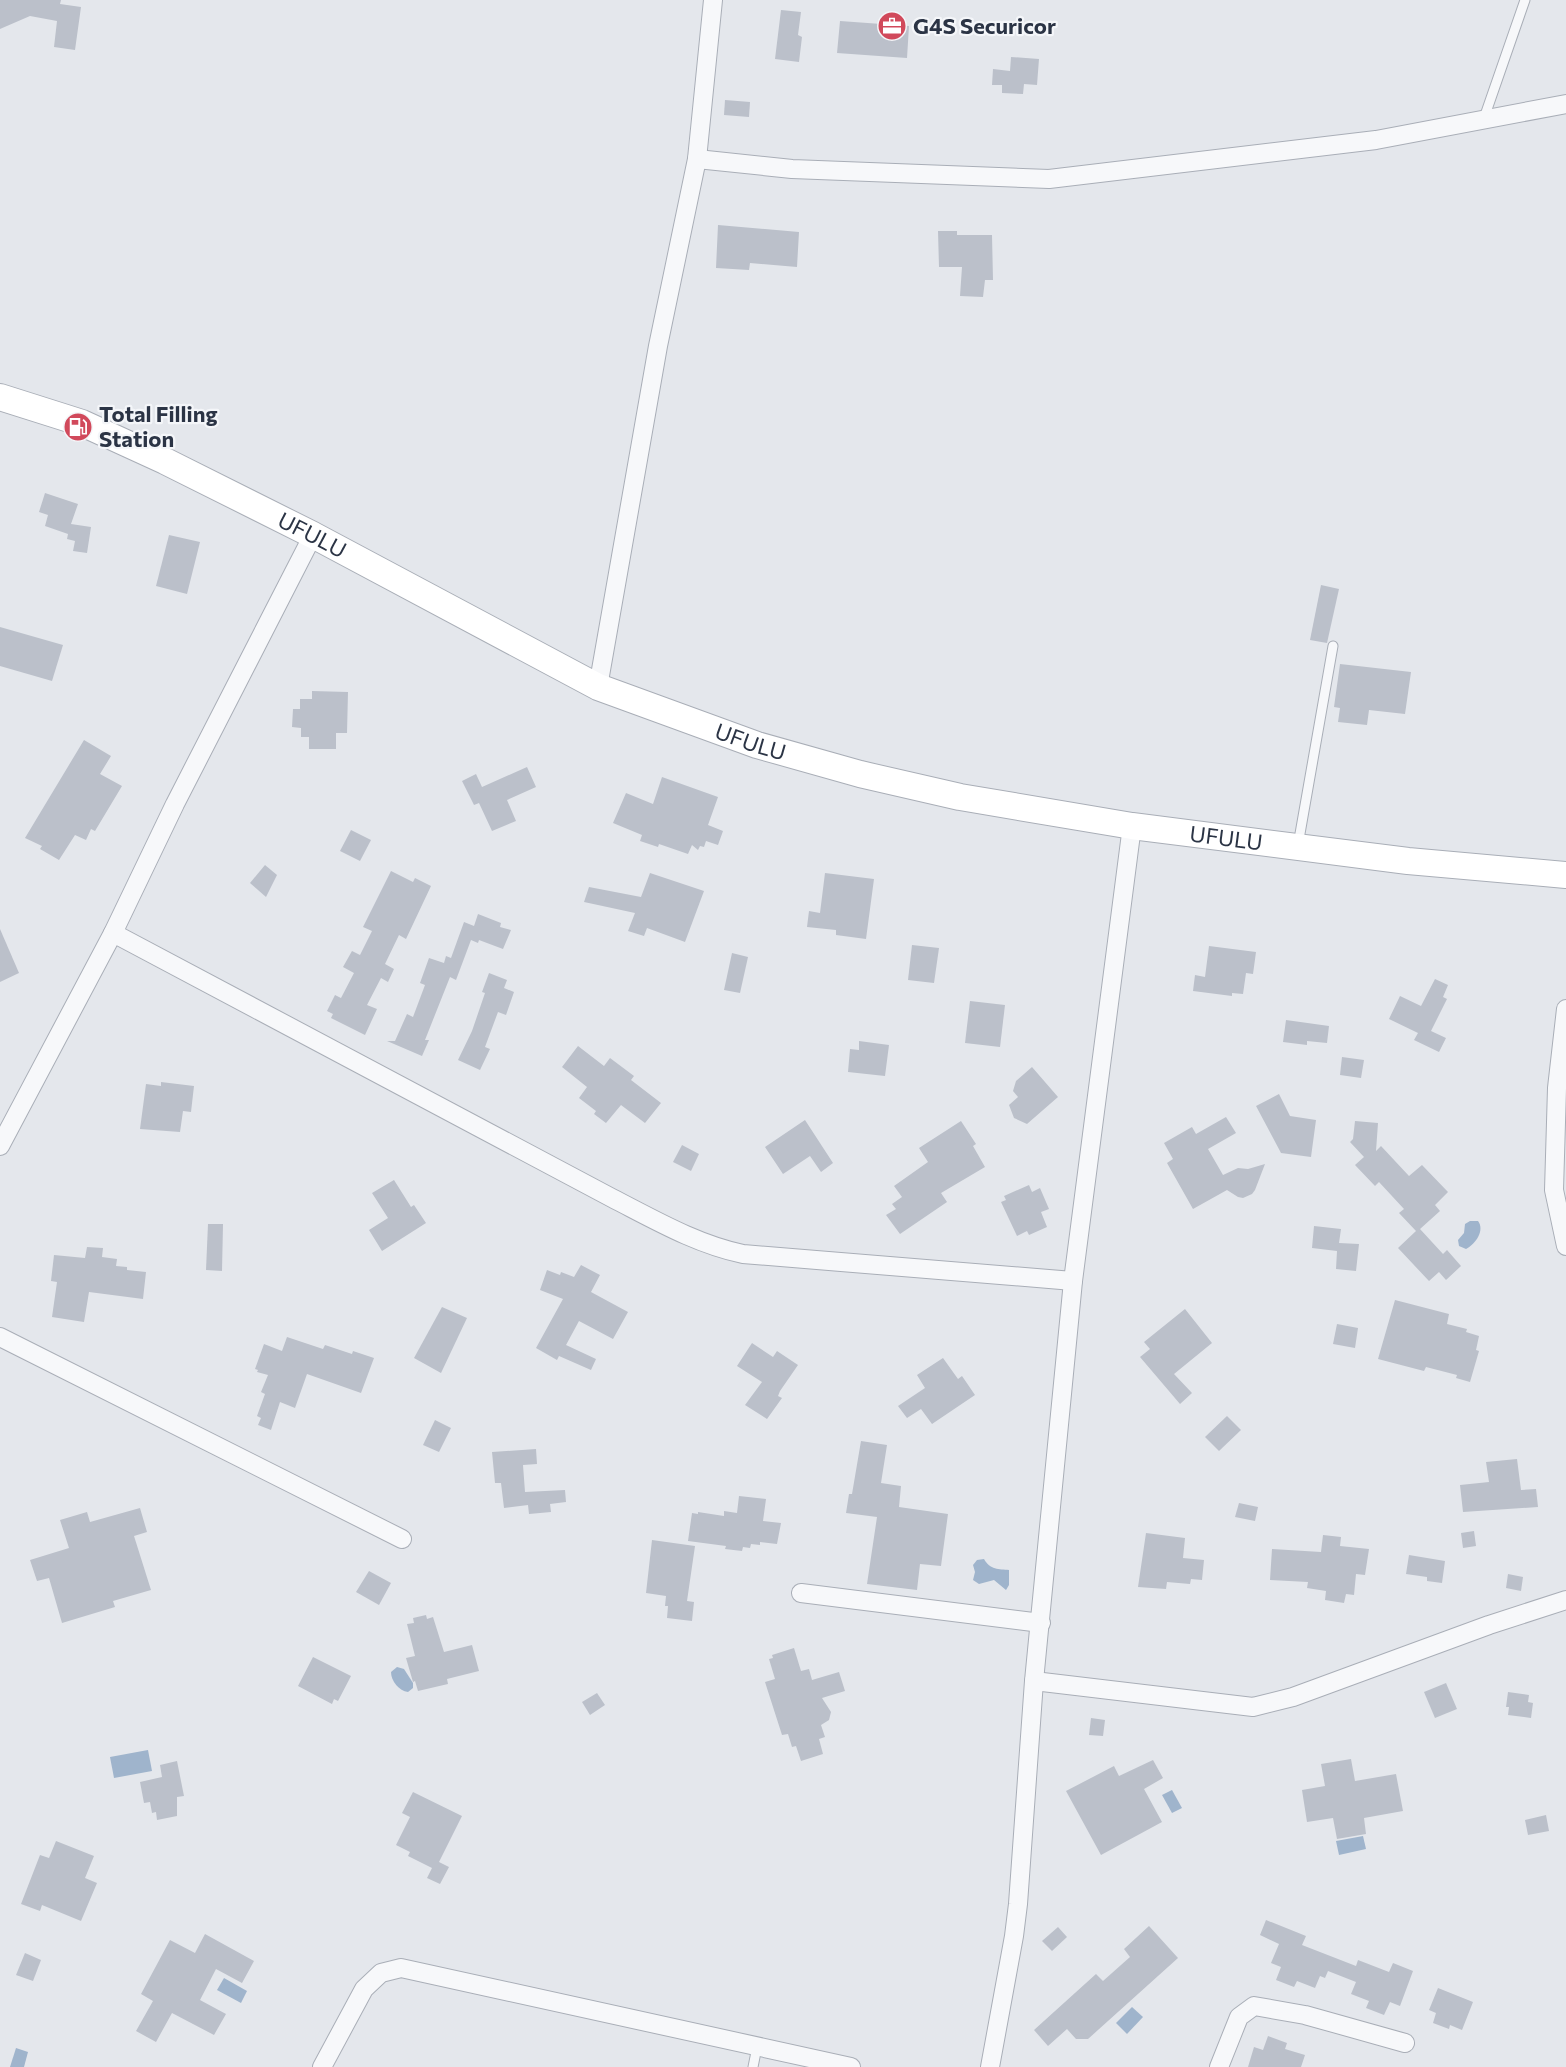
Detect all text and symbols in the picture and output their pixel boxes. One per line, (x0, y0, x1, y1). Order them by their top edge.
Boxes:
office icon: G4S Securicor (876, 10, 908, 42)
place label: G4S Securicor (913, 12, 1056, 39)
place label: Total Filling Station (99, 400, 217, 452)
fuel station icon: Total Filling Station (62, 411, 94, 443)
street label: UFULU (274, 506, 351, 563)
street label: UFULU (712, 717, 789, 766)
street label: UFULU (1188, 819, 1264, 855)

